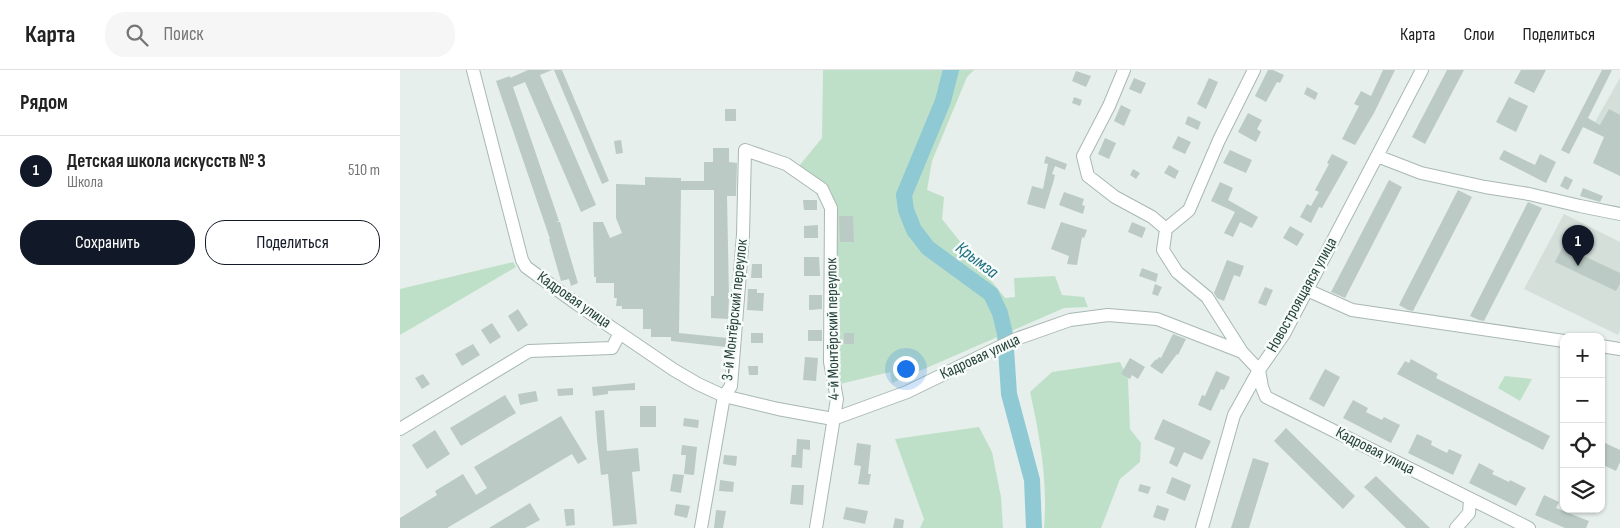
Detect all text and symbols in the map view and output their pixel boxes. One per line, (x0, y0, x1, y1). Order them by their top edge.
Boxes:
search box (105, 12, 455, 57)
text: Карта (25, 20, 75, 49)
icon: search (123, 21, 151, 49)
text: Поиск (163, 23, 204, 46)
text: Карта (1400, 24, 1436, 45)
text: Слои (1464, 24, 1495, 45)
text: Поделиться (1523, 24, 1595, 45)
text: Рядом (20, 90, 68, 115)
text: Детская школа искусств № 3 (67, 150, 266, 173)
text: 1 (33, 161, 39, 180)
text: 510 m (348, 161, 380, 180)
text: Школа (67, 173, 103, 192)
button: Сохранить (20, 220, 195, 265)
button: Поделиться (205, 220, 380, 265)
pin: 1 (1562, 225, 1594, 266)
street label: Новостроящаяся улица (1263, 234, 1341, 356)
street label: 3-й Монтёрский переулок (718, 237, 752, 382)
water label: Крымза (952, 237, 1003, 283)
street label: 4-й Монтёрский переулок (822, 257, 844, 400)
street label: Кадровая улица (533, 268, 615, 332)
street label: Кадровая улица (937, 330, 1023, 384)
map controls (1560, 333, 1605, 513)
button: + (1560, 333, 1605, 378)
your location (893, 356, 919, 382)
button: − (1560, 378, 1605, 423)
street label: Кадровая улица (1332, 423, 1418, 479)
button: locate (1560, 423, 1605, 468)
button: layers (1560, 468, 1605, 513)

